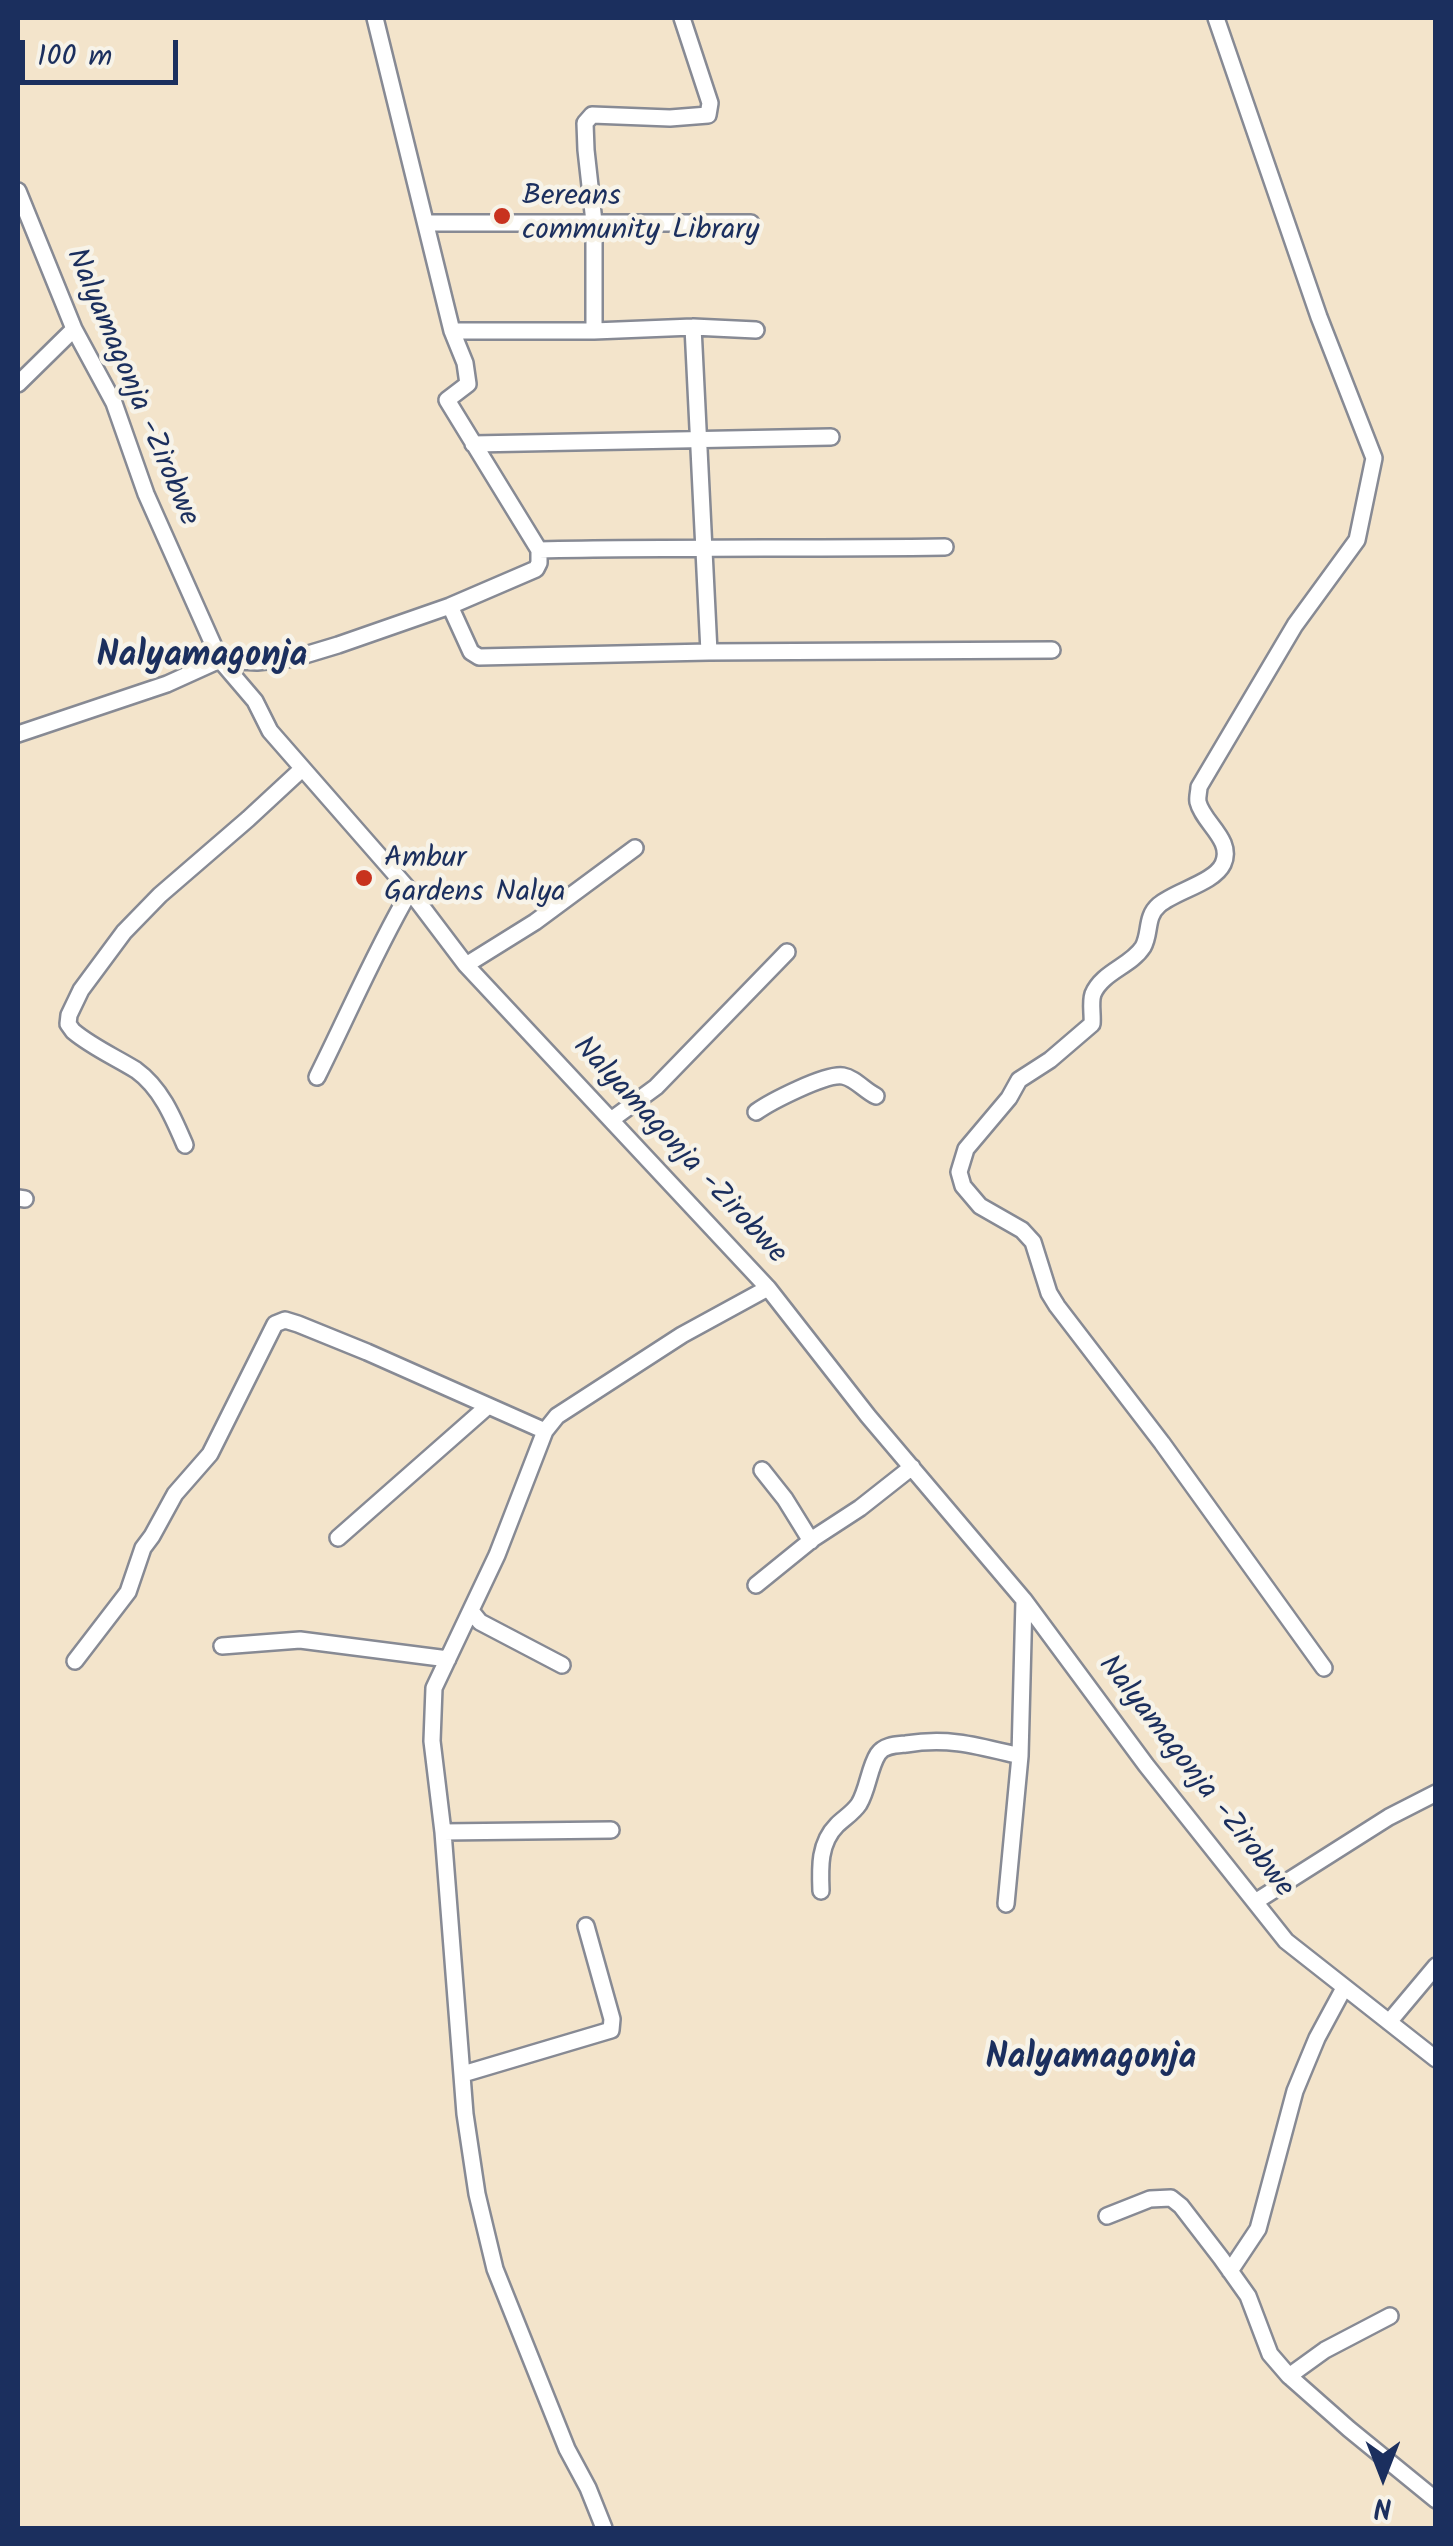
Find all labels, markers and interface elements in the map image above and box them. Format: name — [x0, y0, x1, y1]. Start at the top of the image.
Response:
scale bar — [25, 20, 182, 82]
text: 100 m — [37, 33, 112, 81]
place label: Bereans community Library — [522, 181, 759, 252]
marker: Bereans community Library — [491, 205, 513, 227]
street label: Nalyamagonja -Zirobwe — [55, 244, 205, 532]
district label: Nalyamagonja — [97, 638, 307, 680]
place label: Ambur Gardens Nalya — [384, 843, 565, 914]
marker: Ambur Gardens Nalya — [353, 867, 375, 889]
street label: Nalyamagonja -Zirobwe — [563, 1031, 793, 1273]
street label: Nalyamagonja -Zirobwe — [1088, 1650, 1300, 1906]
district label: Nalyamagonja — [986, 2040, 1196, 2082]
north arrow — [1333, 2426, 1433, 2526]
text: N — [1374, 2484, 1392, 2529]

